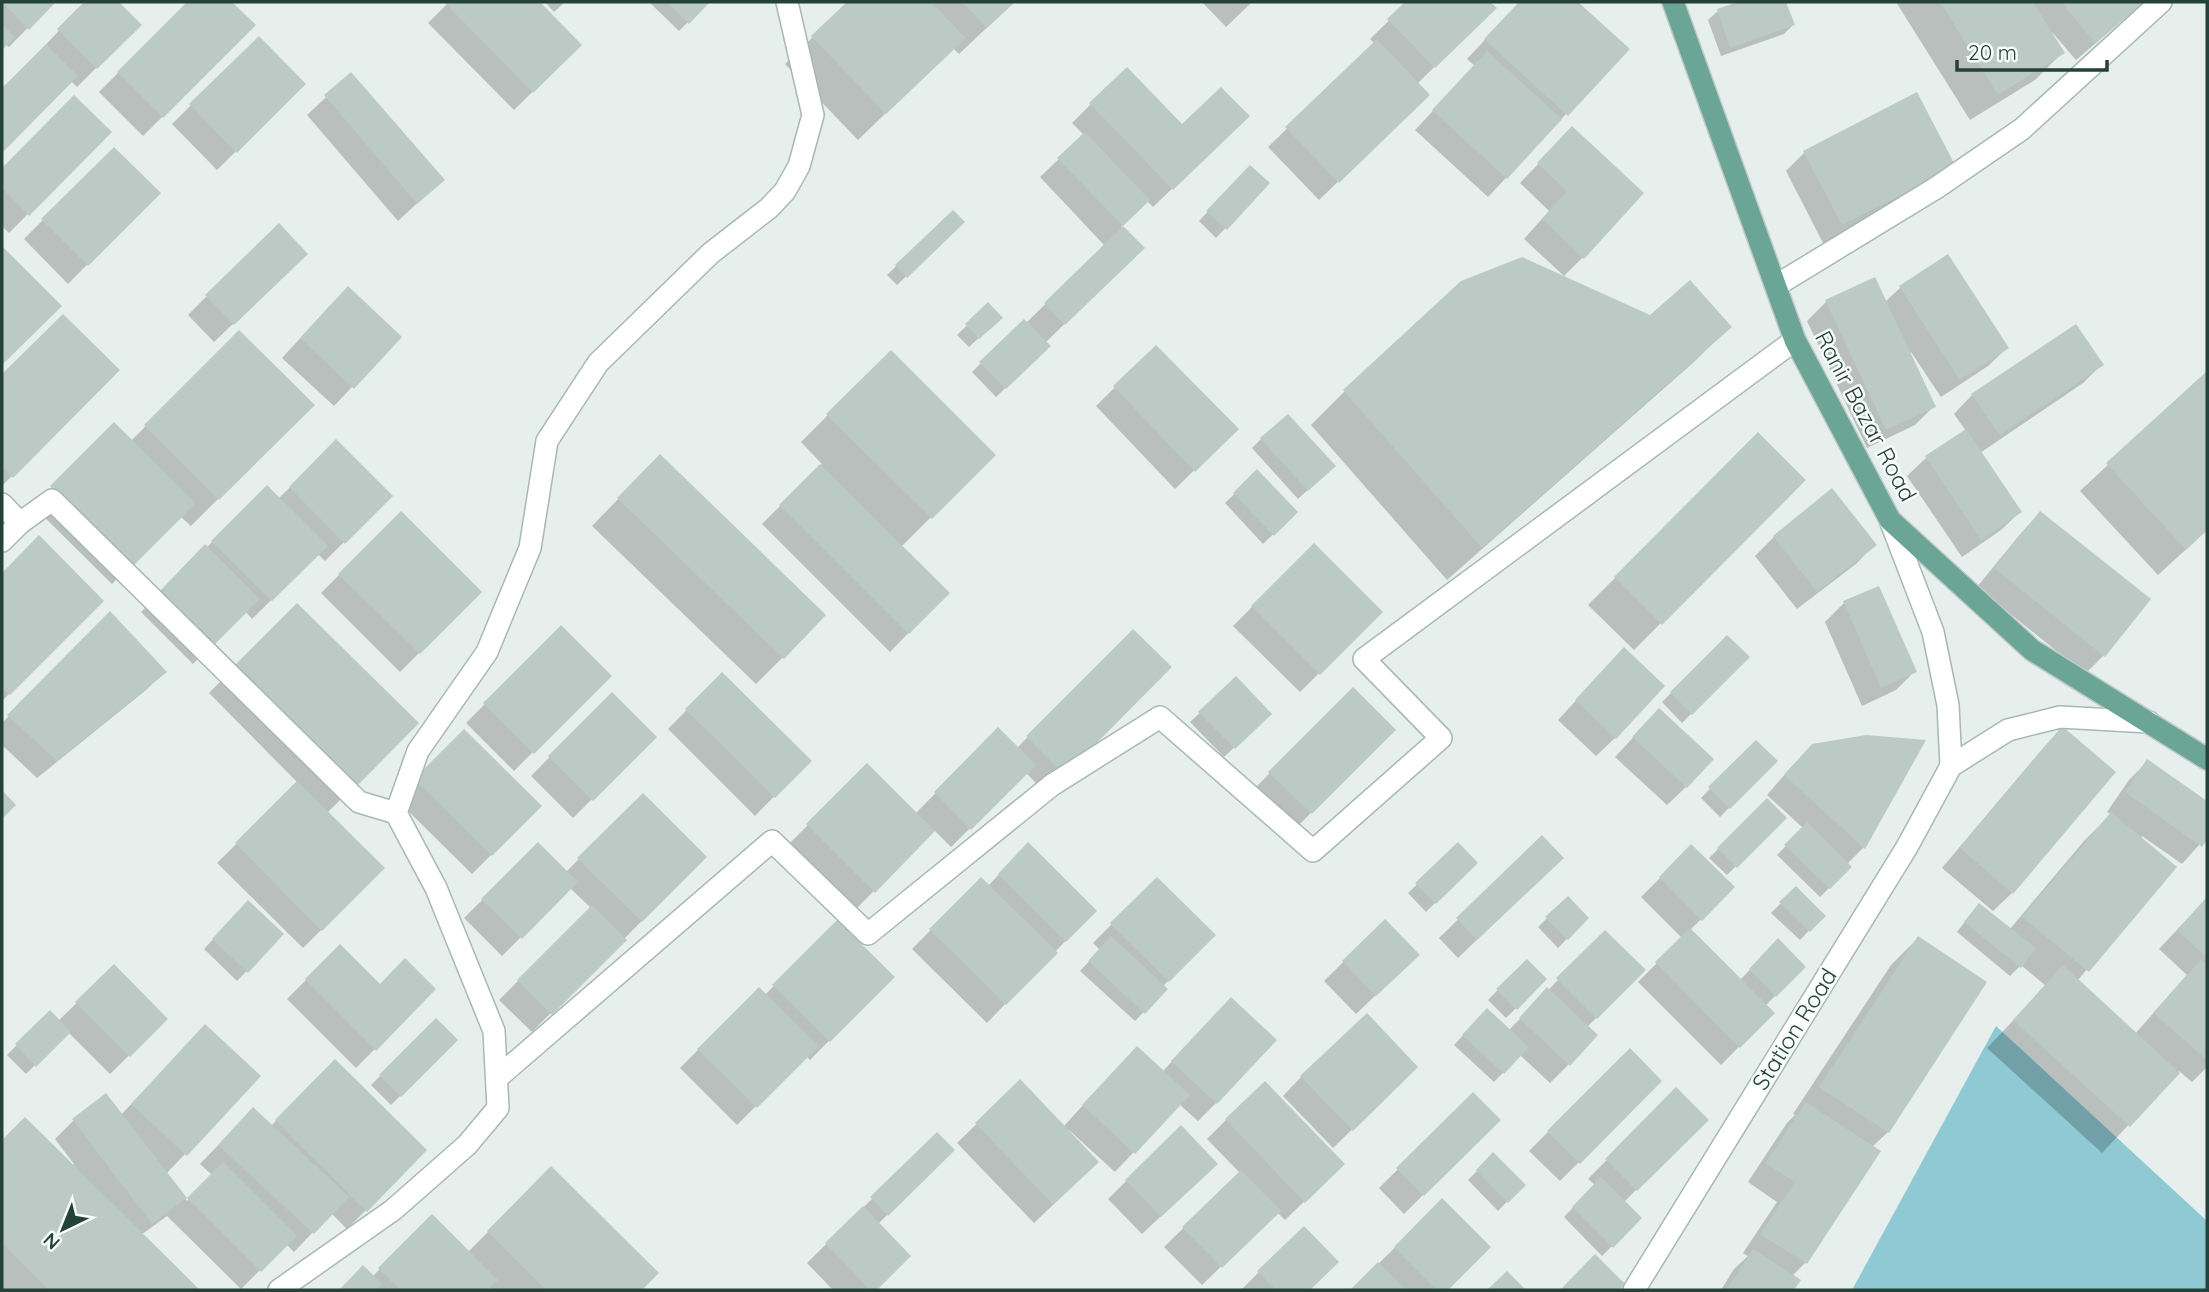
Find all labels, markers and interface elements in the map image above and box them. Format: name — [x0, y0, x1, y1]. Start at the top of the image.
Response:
scale bar — [1957, 28, 2108, 72]
text: 20 m — [1968, 39, 2017, 65]
street label: Ranir Bazar Road — [1809, 326, 1923, 506]
street label: Station Road — [1745, 963, 1843, 1095]
north arrow — [28, 1194, 98, 1264]
text: N — [38, 1228, 65, 1255]

